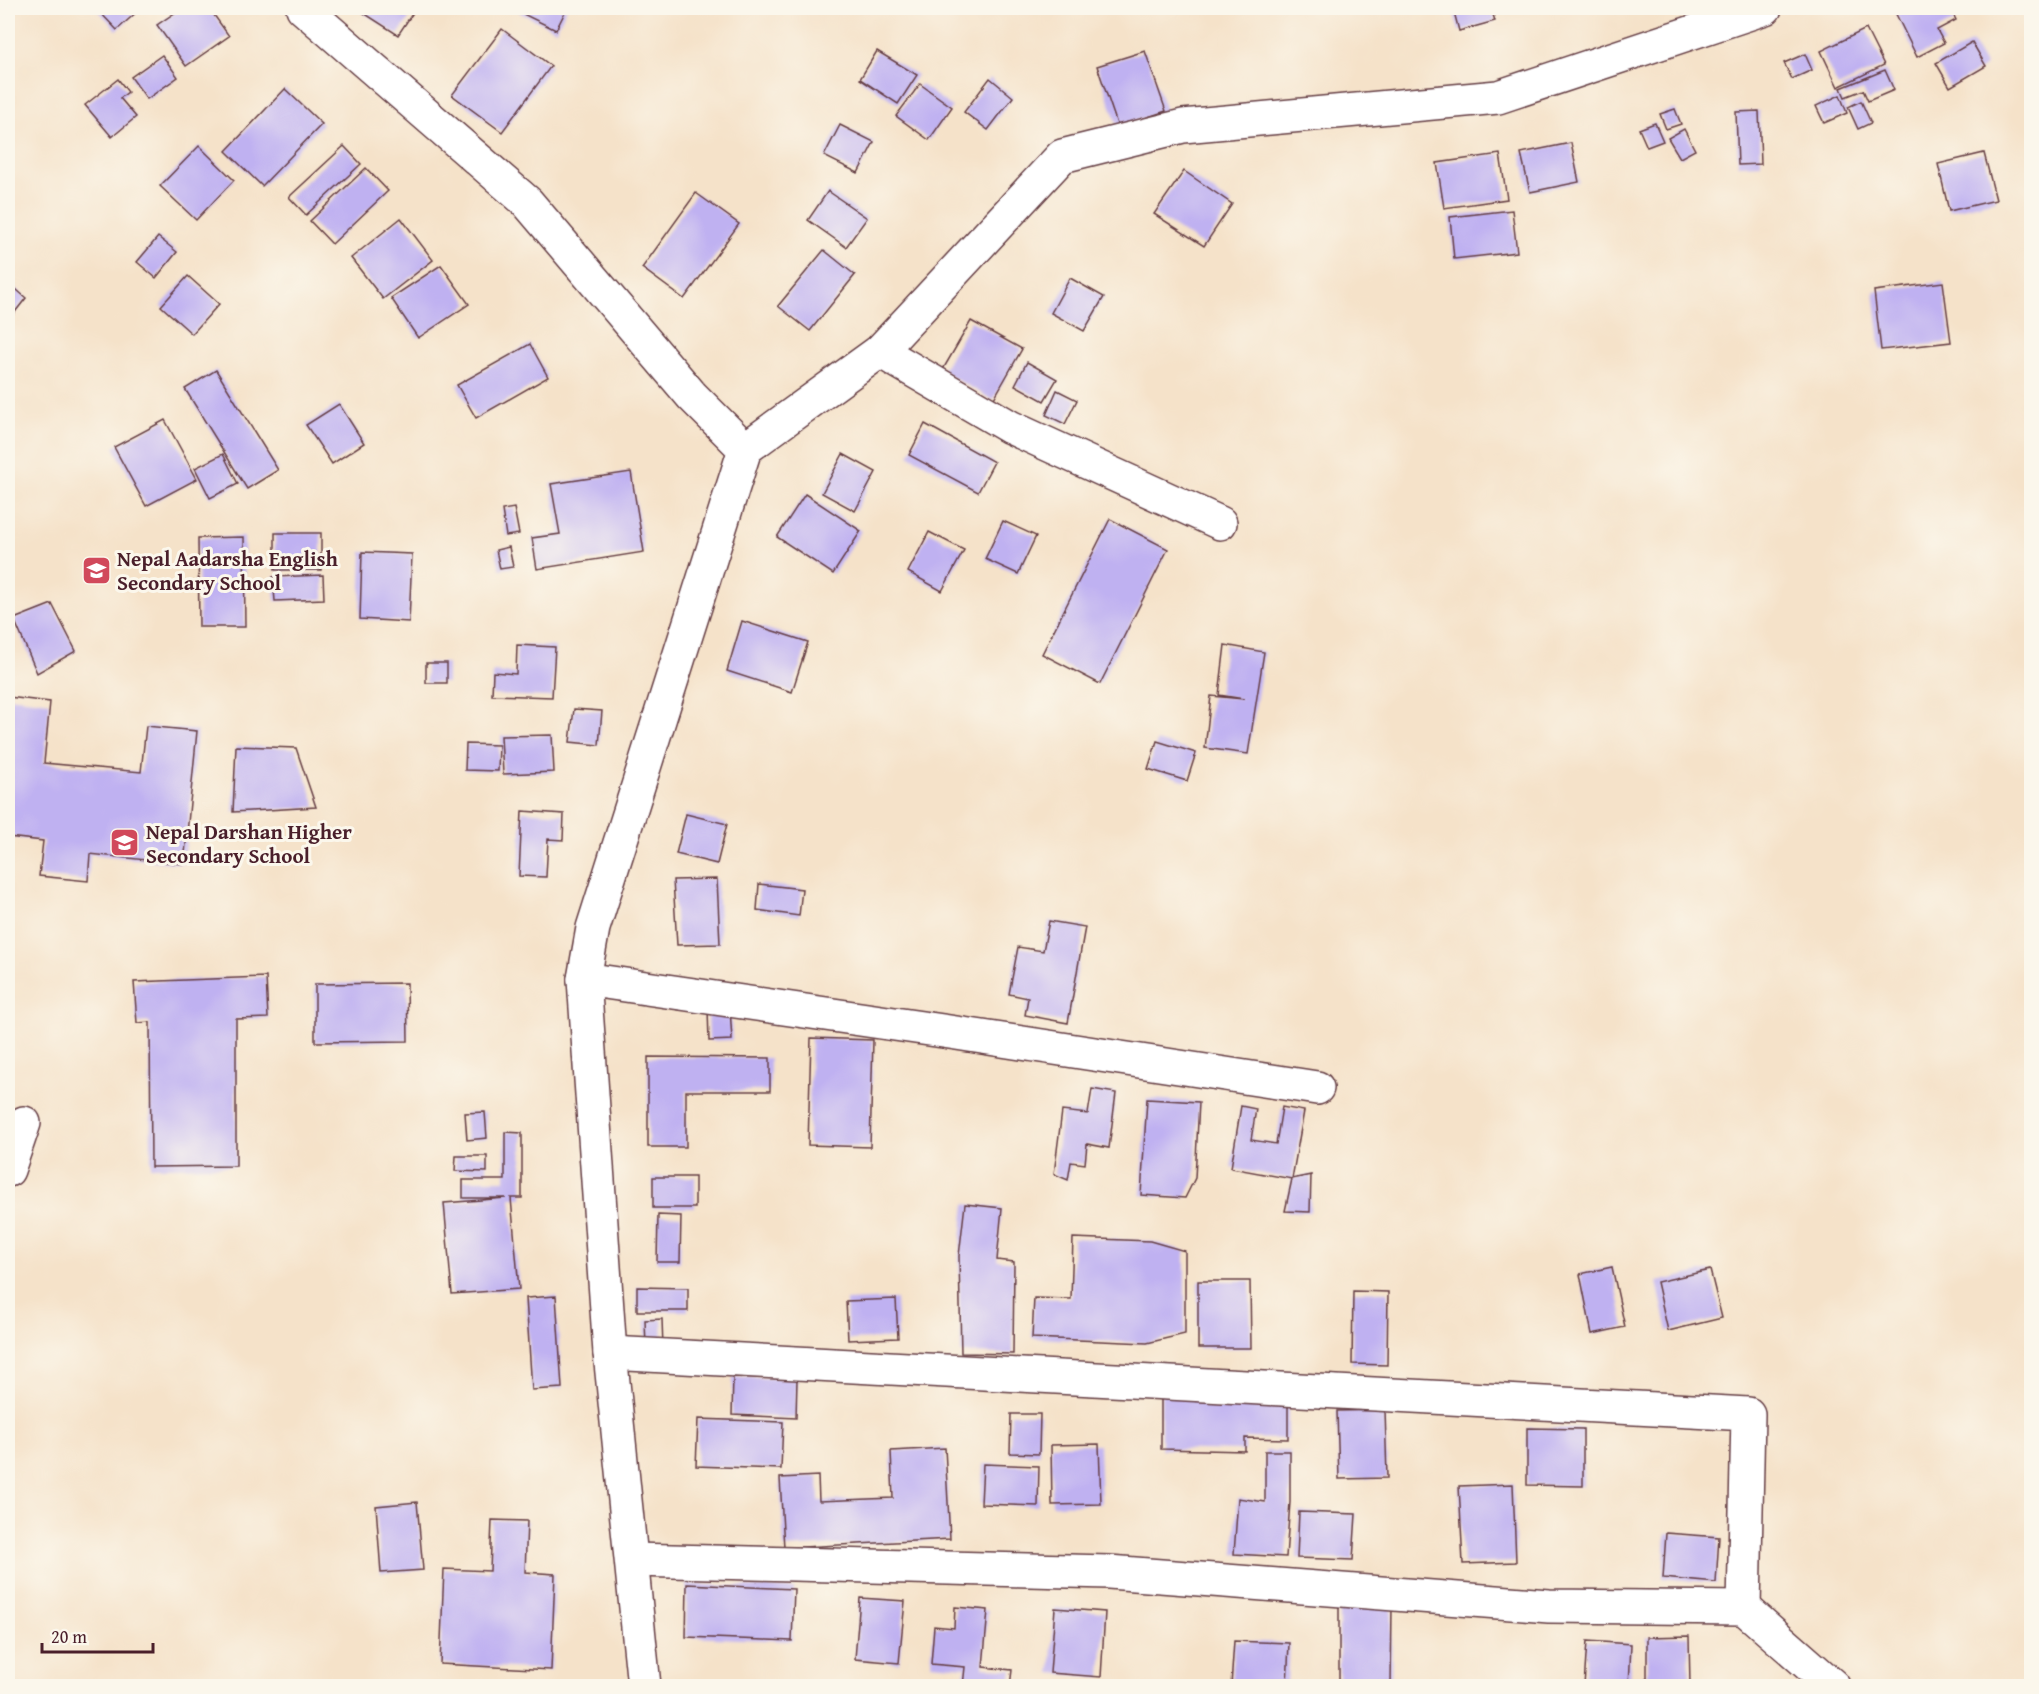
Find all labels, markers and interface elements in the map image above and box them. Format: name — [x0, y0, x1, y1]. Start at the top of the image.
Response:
place label: Nepal Aadarsha English Secondary School — [117, 543, 338, 598]
school or university icon: Nepal Aadarsha English Secondary School — [80, 554, 112, 586]
place label: Nepal Darshan Higher Secondary School — [146, 816, 352, 871]
school or university icon: Nepal Darshan Higher Secondary School — [109, 827, 141, 859]
scale bar — [42, 1616, 153, 1654]
text: 20 m — [51, 1623, 87, 1650]

